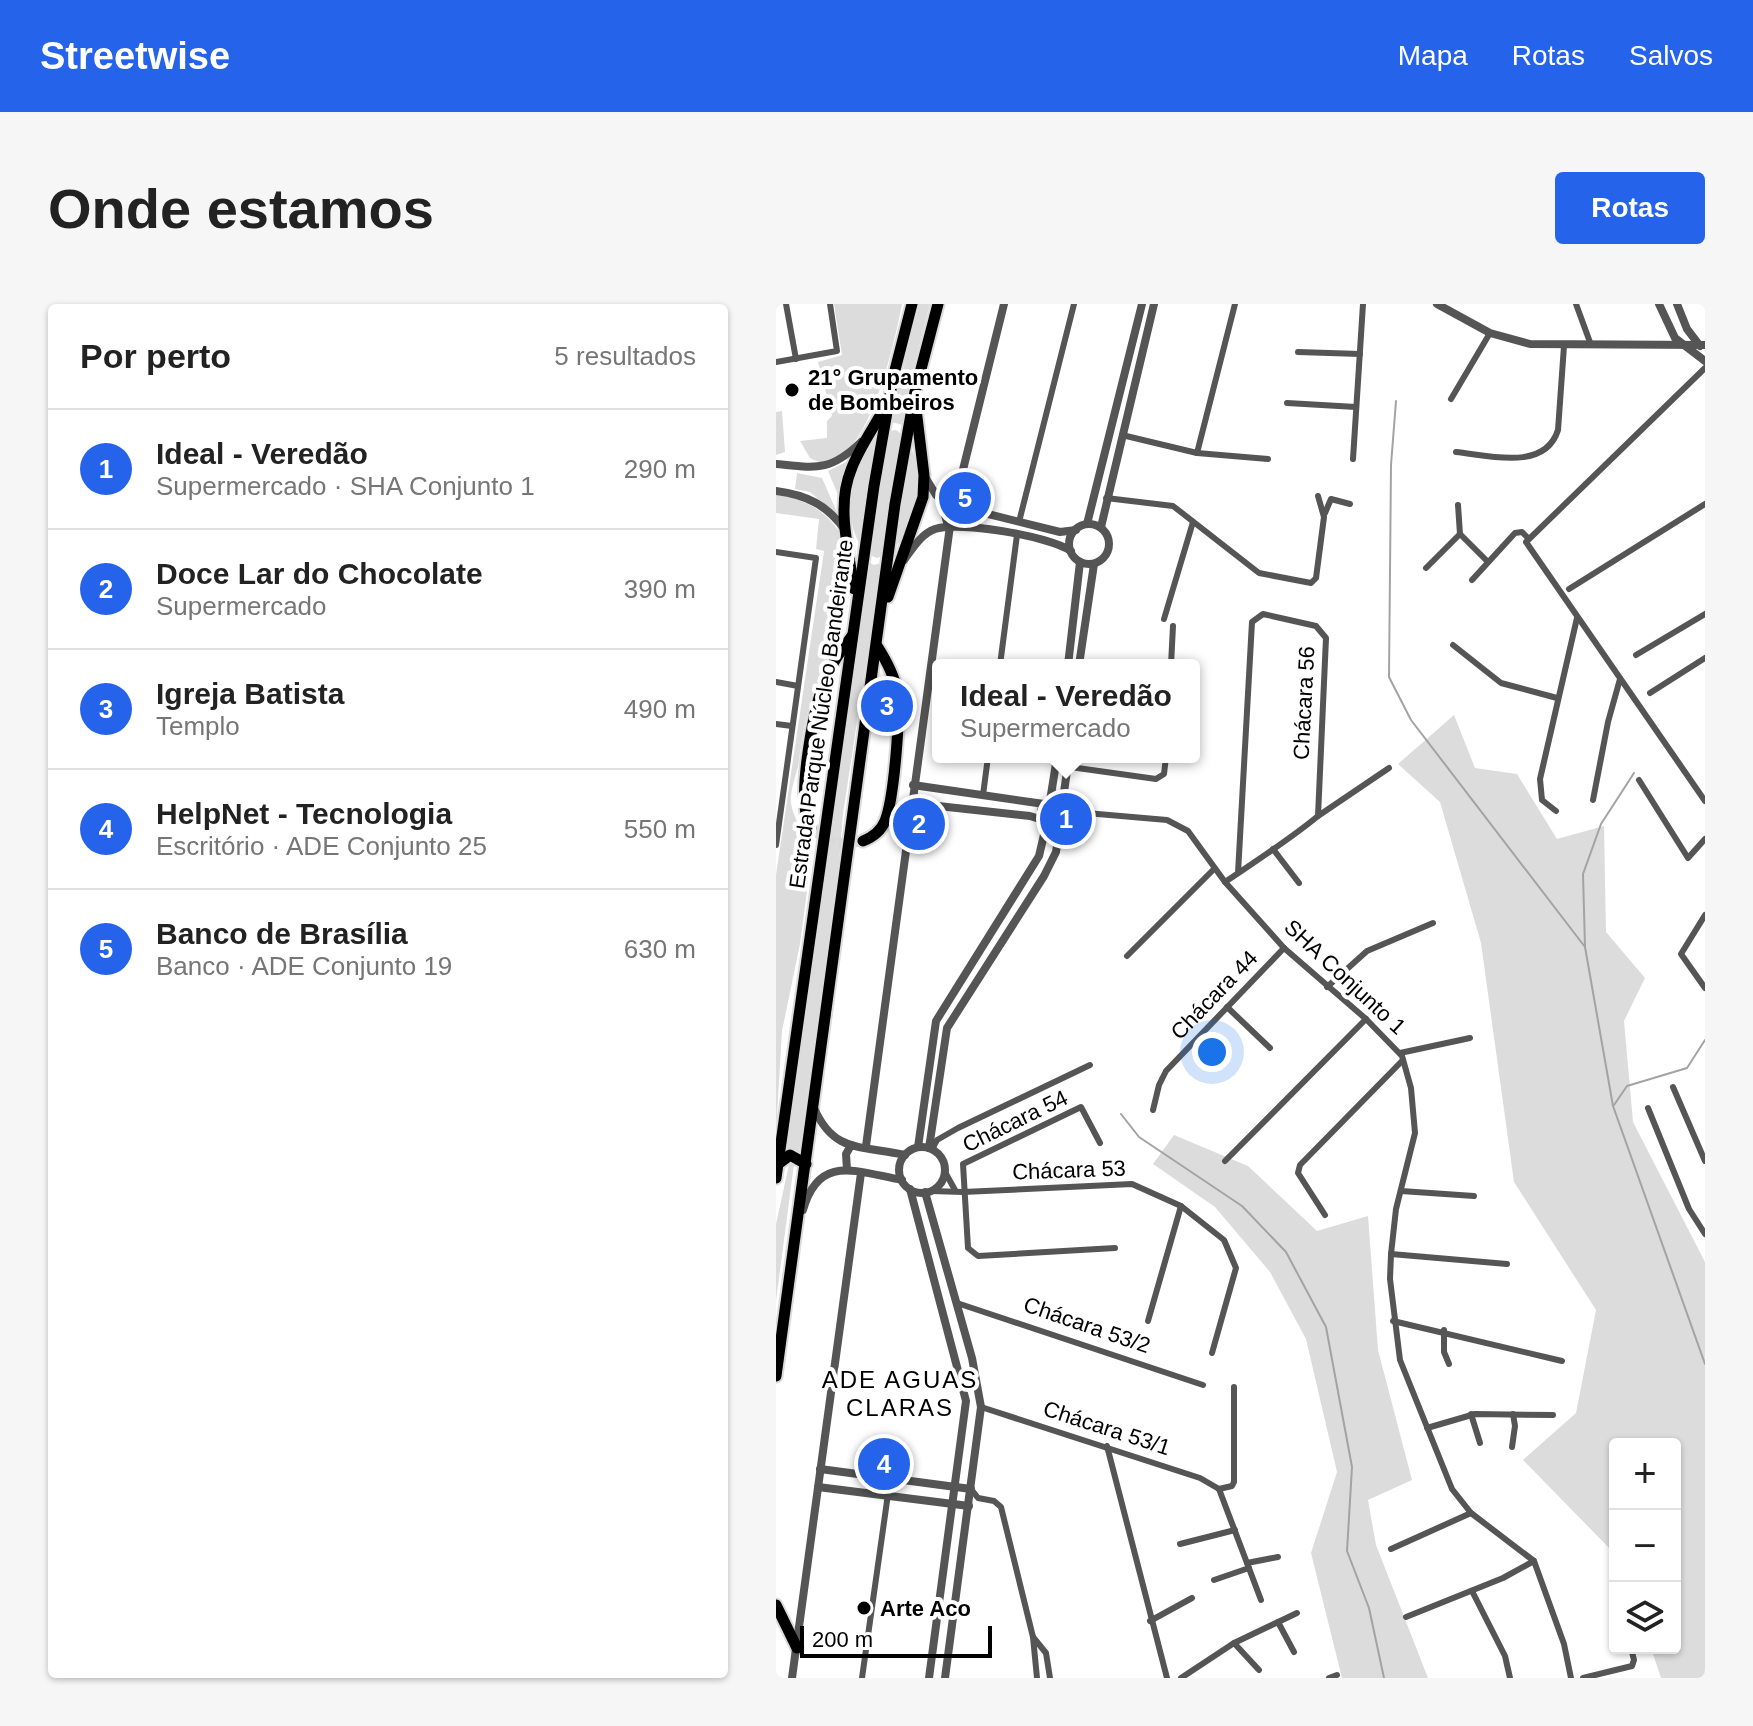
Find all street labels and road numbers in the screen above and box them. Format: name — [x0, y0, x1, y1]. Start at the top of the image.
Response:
street label: Estrada Parque Núcleo Bandeirante — [784, 538, 858, 890]
street label: Chácara 56 — [1289, 646, 1319, 760]
street label: SHA Conjunto 1 — [1279, 914, 1411, 1040]
street label: Chácara 44 — [1165, 945, 1263, 1045]
street label: Chácara 54 — [958, 1085, 1072, 1157]
street label: Chácara 53 — [1012, 1156, 1126, 1184]
street label: Chácara 53/2 — [1020, 1292, 1154, 1358]
street label: Chácara 53/1 — [1040, 1396, 1174, 1460]

